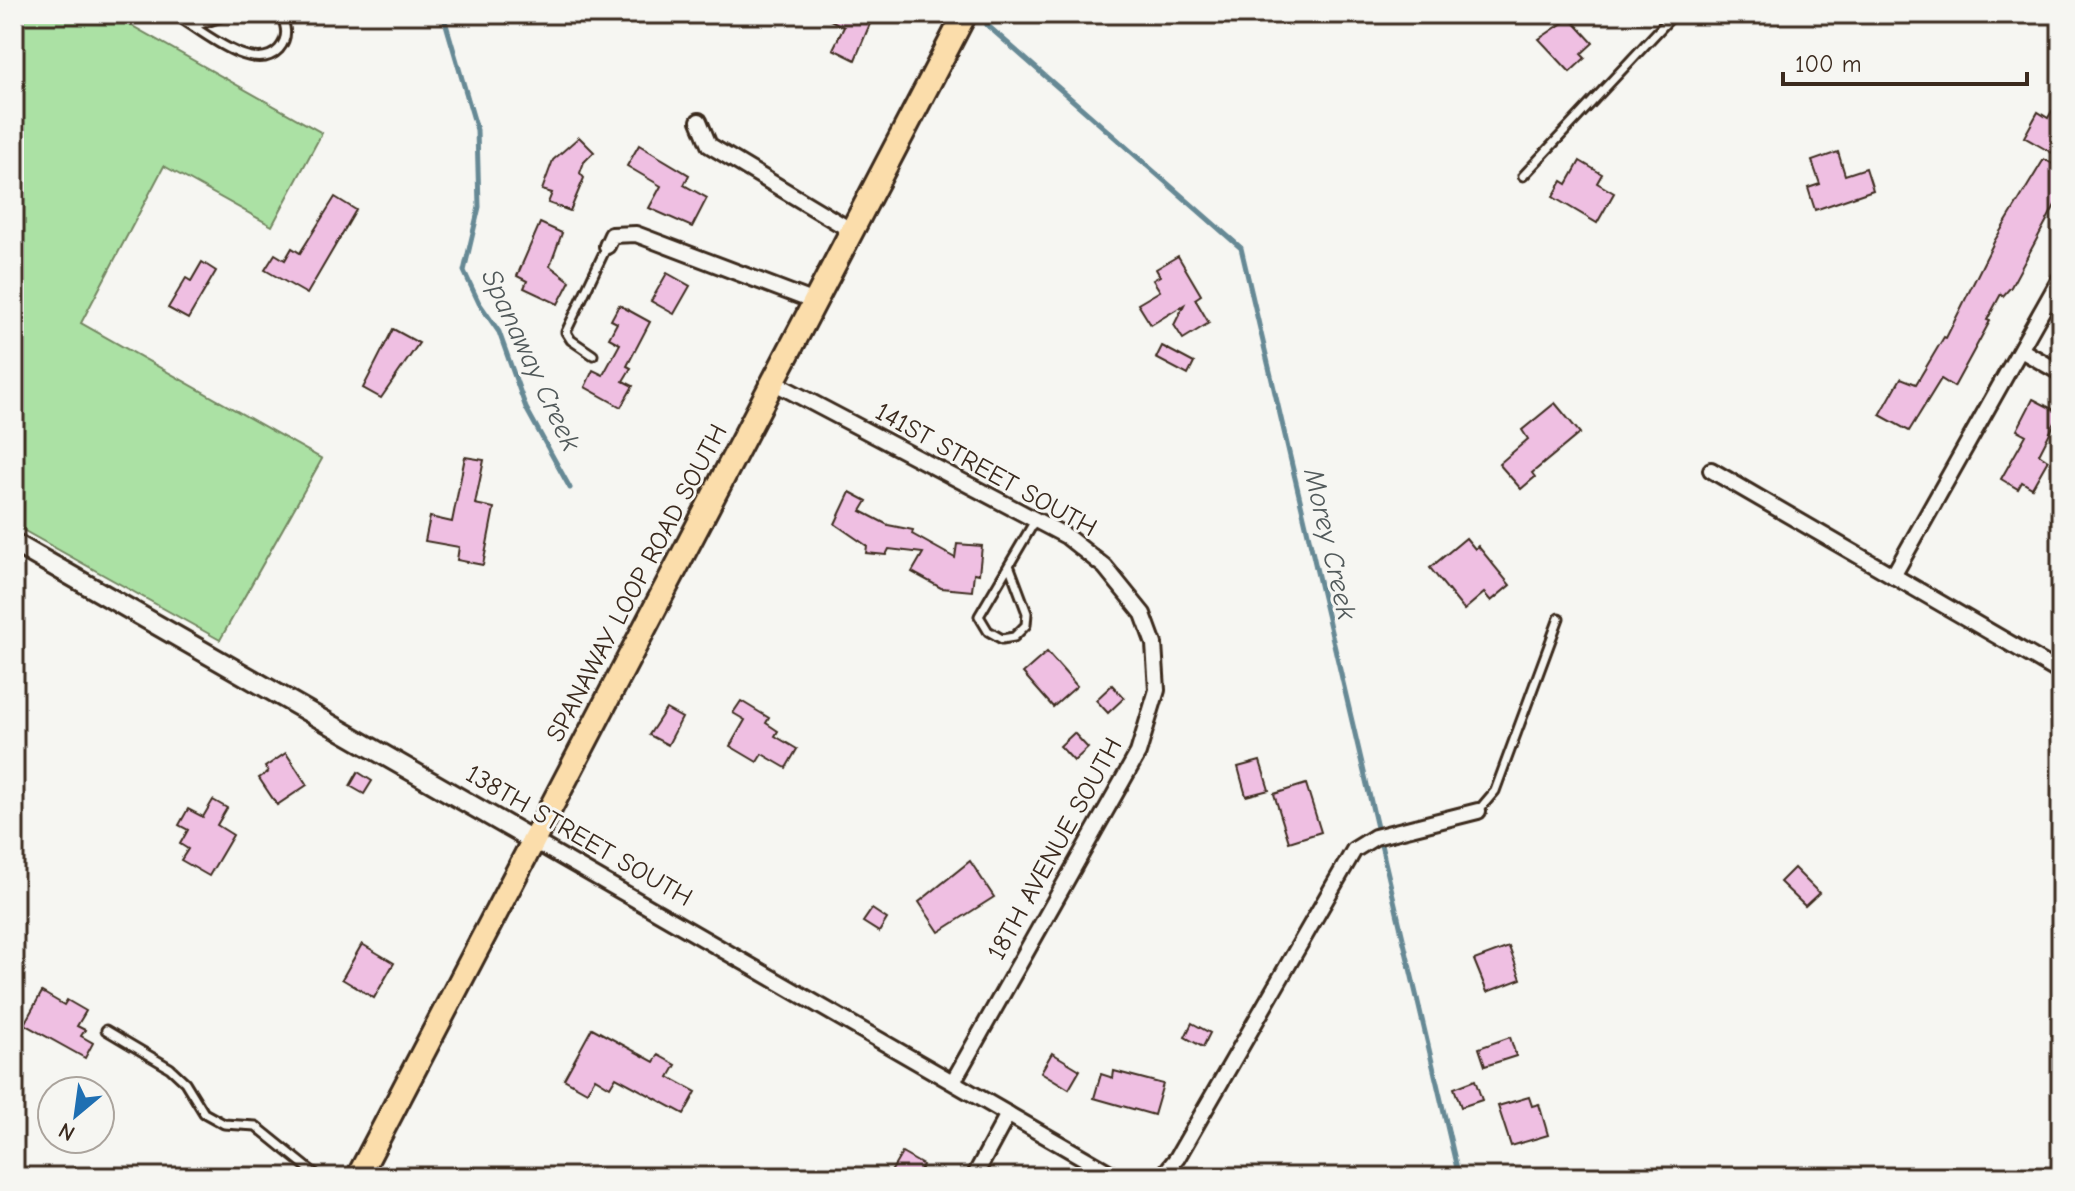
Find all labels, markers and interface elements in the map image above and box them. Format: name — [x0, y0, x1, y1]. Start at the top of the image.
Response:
scale bar — [1783, 36, 2027, 86]
text: 100 m — [1795, 50, 1862, 78]
water label: Spanaway Creek — [475, 264, 587, 456]
street label: 141ST STREET SOUTH — [870, 397, 1102, 543]
street label: SPANAWAY LOOP ROAD SOUTH — [540, 419, 734, 747]
water label: Morey Creek — [1297, 464, 1363, 623]
street label: 18TH AVENUE SOUTH — [981, 733, 1129, 965]
street label: 138TH STREET SOUTH — [460, 759, 698, 913]
north arrow — [36, 1075, 116, 1155]
text: N — [54, 1117, 79, 1146]

